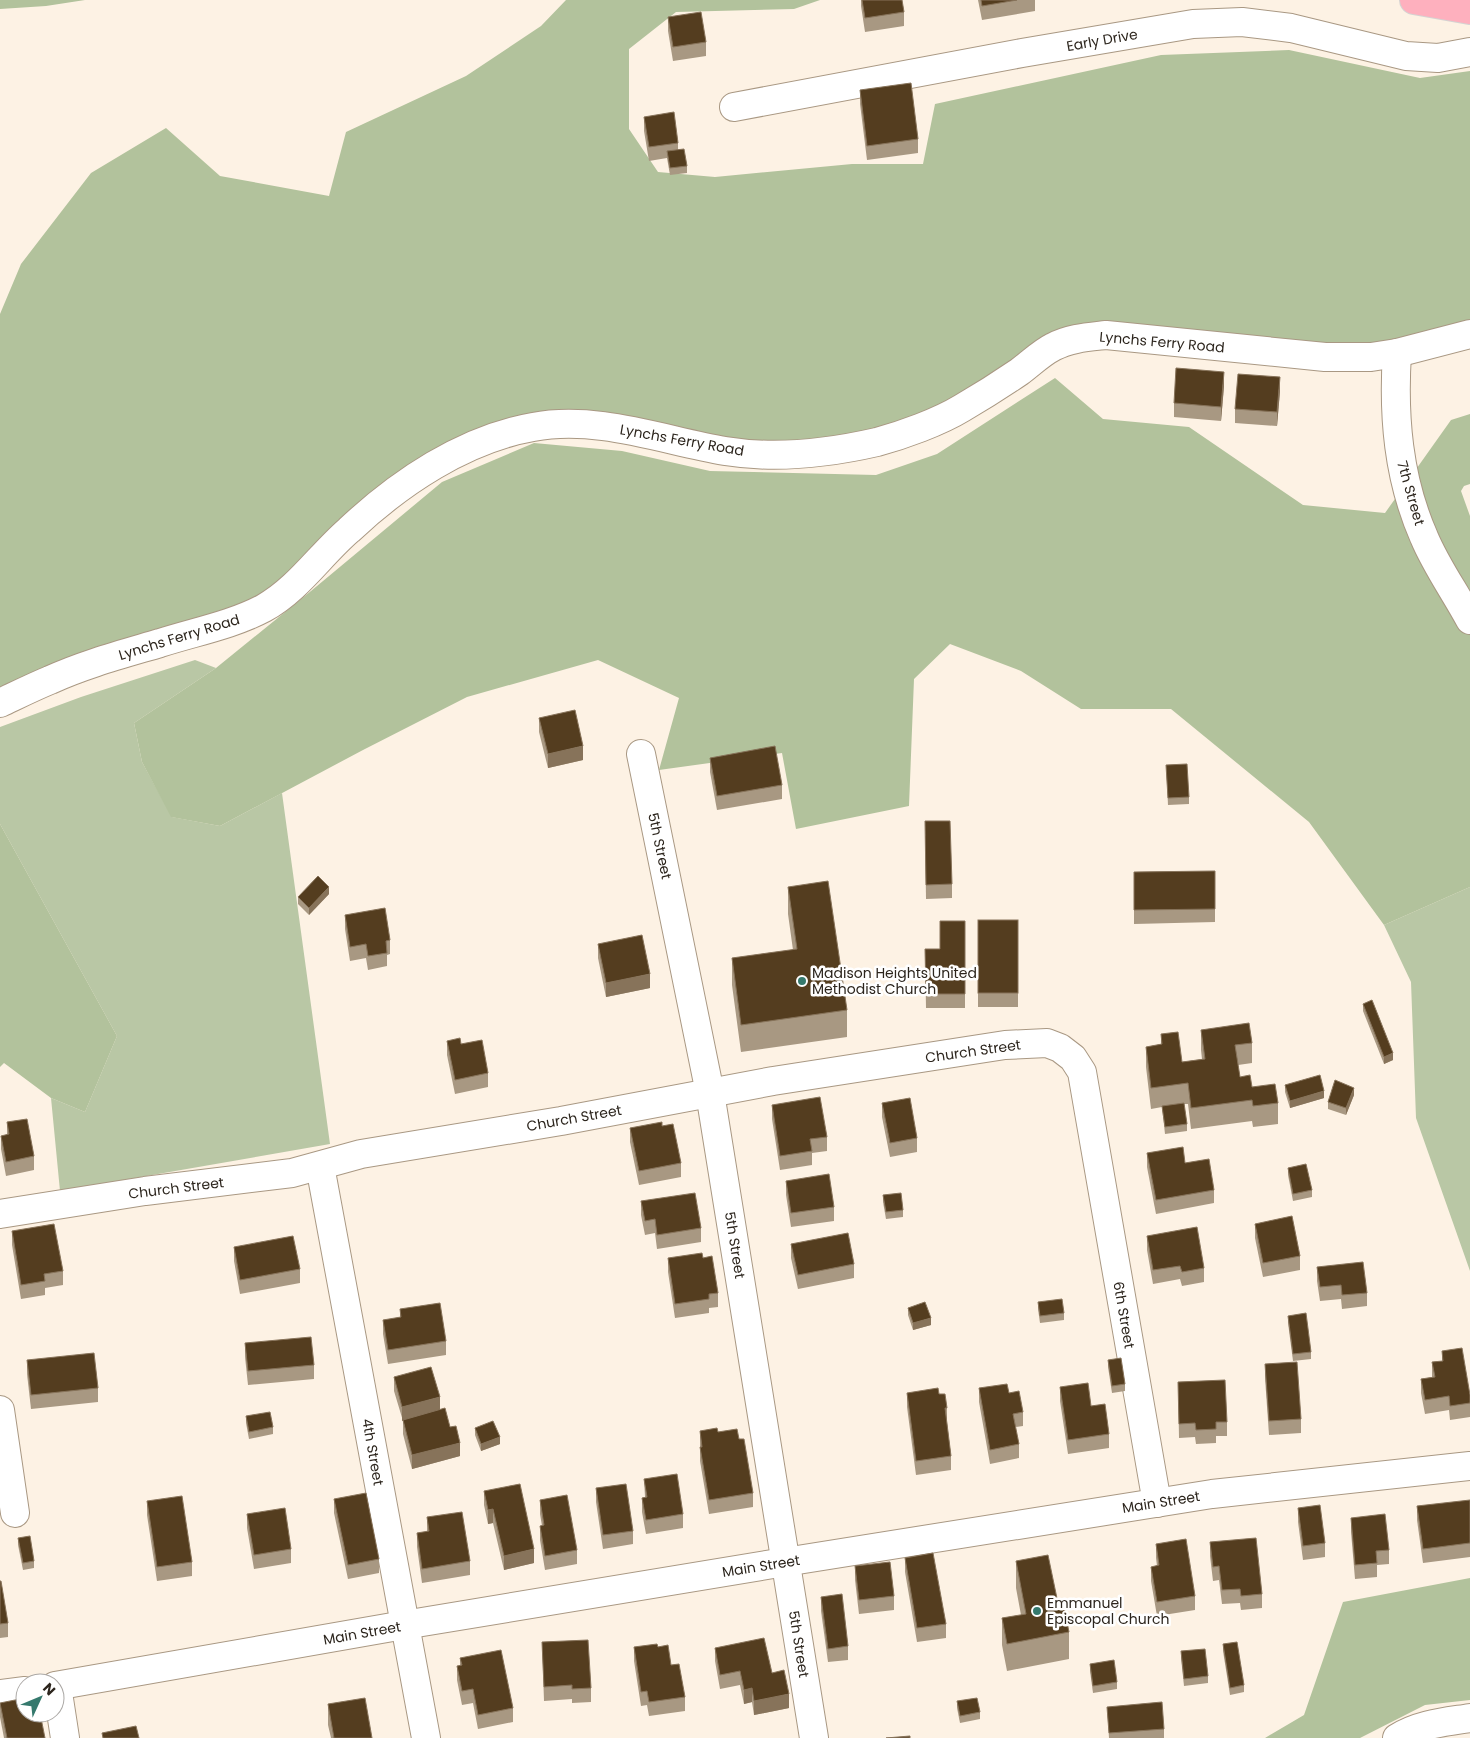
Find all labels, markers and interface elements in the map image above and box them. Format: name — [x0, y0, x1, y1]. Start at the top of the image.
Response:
street label: Early Drive — [1065, 24, 1140, 56]
street label: Lynchs Ferry Road — [1099, 327, 1225, 357]
street label: Lynchs Ferry Road — [618, 419, 746, 461]
street label: 7th Street — [1392, 458, 1430, 528]
street label: Lynchs Ferry Road — [116, 609, 242, 665]
street label: 5th Street — [643, 811, 677, 881]
place label: Madison Heights United Methodist Church — [812, 963, 977, 999]
marker: Madison Heights United Methodist Church — [796, 975, 808, 987]
street label: Church Street — [924, 1034, 1022, 1068]
street label: Church Street — [525, 1100, 623, 1136]
street label: Church Street — [127, 1172, 225, 1204]
street label: 5th Street — [720, 1210, 750, 1280]
street label: 6th Street — [1108, 1280, 1140, 1350]
street label: 4th Street — [357, 1417, 389, 1487]
street label: Main Street — [1121, 1486, 1201, 1518]
street label: Main Street — [721, 1550, 801, 1582]
place label: Emmanuel Episcopal Church — [1047, 1593, 1169, 1629]
marker: Emmanuel Episcopal Church — [1031, 1605, 1043, 1617]
street label: 5th Street — [784, 1609, 814, 1679]
street label: Main Street — [322, 1616, 402, 1650]
north arrow — [15, 1673, 65, 1723]
text: N — [39, 1678, 60, 1700]

